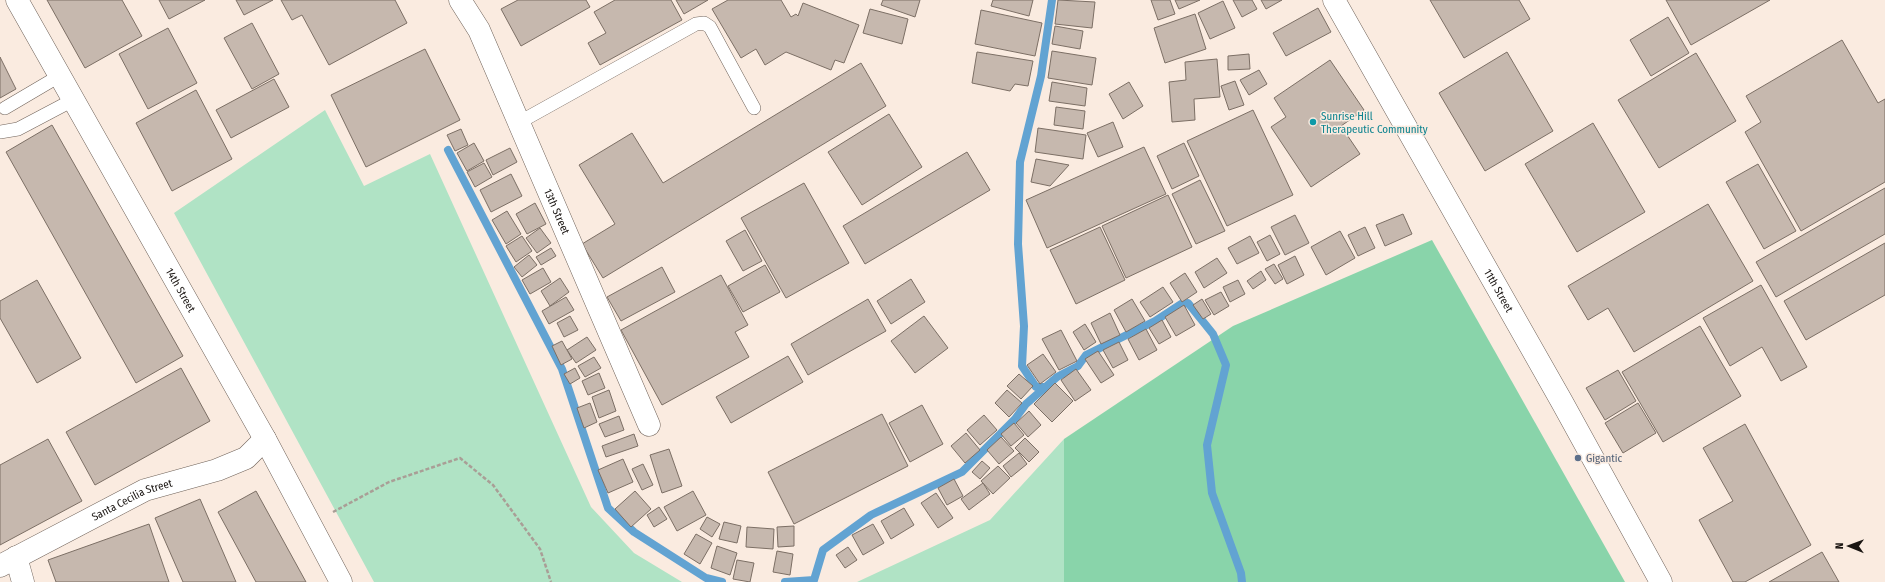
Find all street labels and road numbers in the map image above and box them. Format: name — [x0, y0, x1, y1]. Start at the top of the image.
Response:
street label: 13th Street — [542, 187, 573, 237]
street label: 14th Street — [163, 266, 199, 315]
street label: 11th Street — [1481, 267, 1516, 315]
street label: Santa Cecilia Street — [89, 476, 174, 523]

